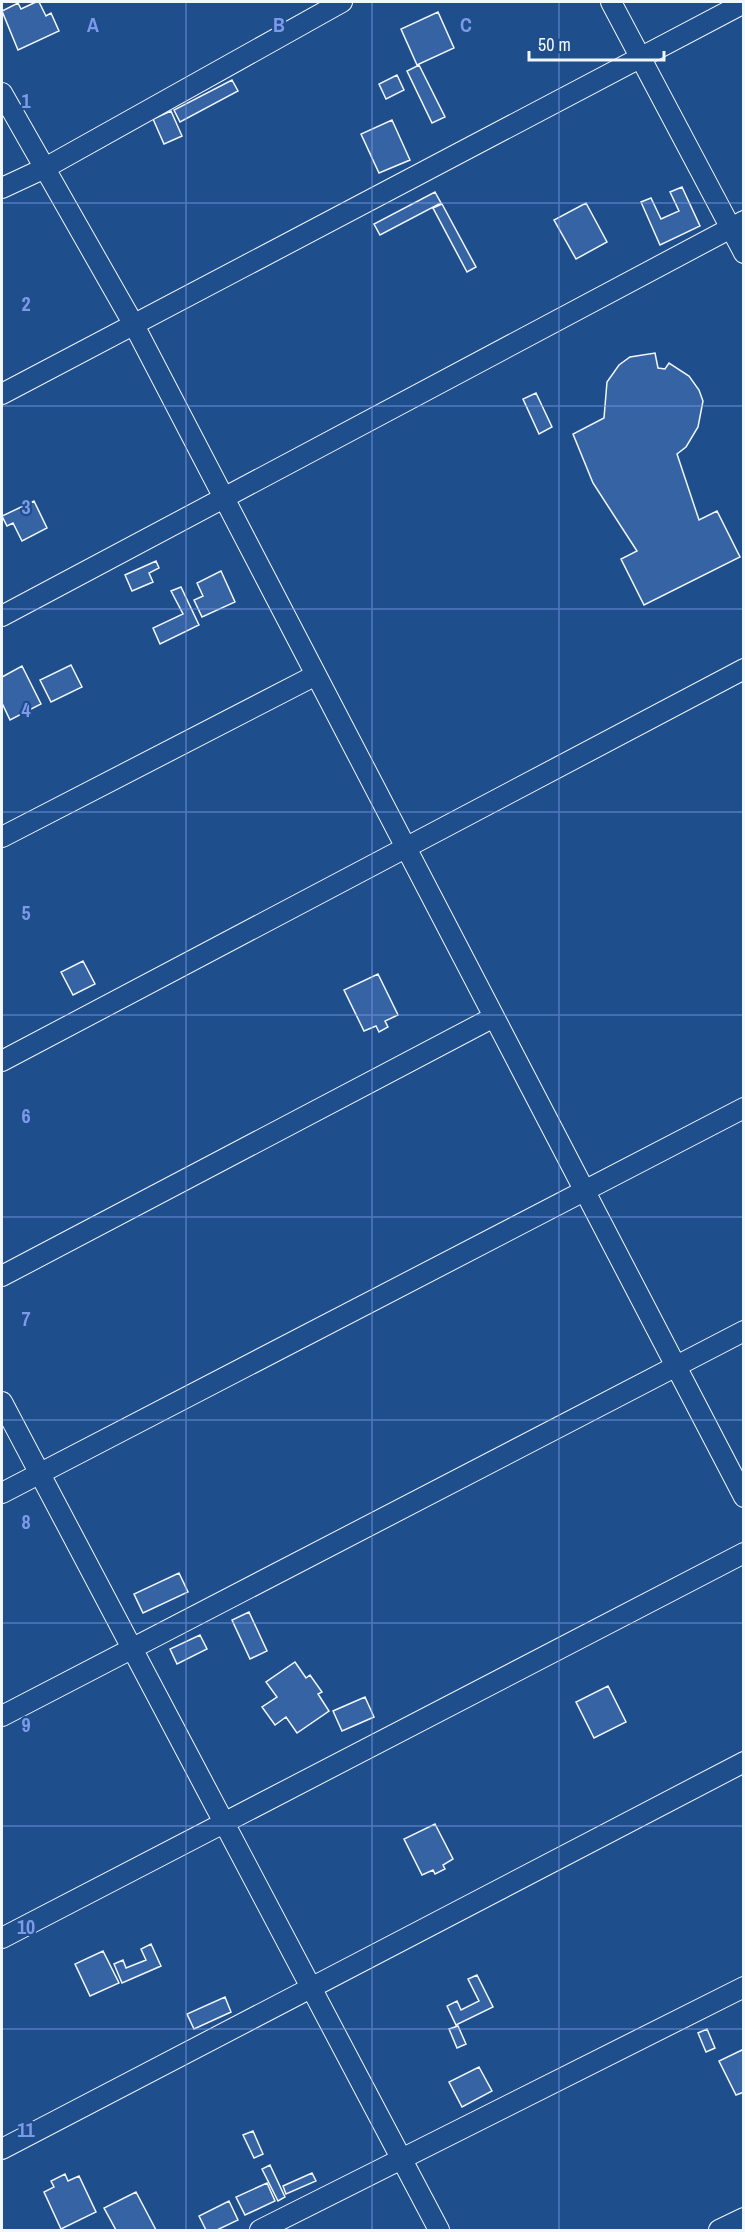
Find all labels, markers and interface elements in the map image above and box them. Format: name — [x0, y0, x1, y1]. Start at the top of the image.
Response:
text: A — [87, 11, 99, 38]
text: B — [273, 11, 285, 38]
text: C — [460, 11, 472, 38]
scale bar — [529, 24, 664, 62]
text: 50 m — [538, 32, 571, 57]
text: 1 — [21, 87, 31, 114]
text: 2 — [21, 290, 31, 317]
text: 3 — [21, 493, 31, 520]
text: 4 — [21, 696, 31, 723]
text: 5 — [21, 899, 31, 926]
text: 6 — [21, 1102, 31, 1129]
text: 7 — [21, 1305, 31, 1332]
text: 8 — [21, 1508, 31, 1535]
text: 9 — [21, 1711, 31, 1738]
text: 10 — [17, 1913, 35, 1940]
text: 11 — [17, 2116, 36, 2143]

